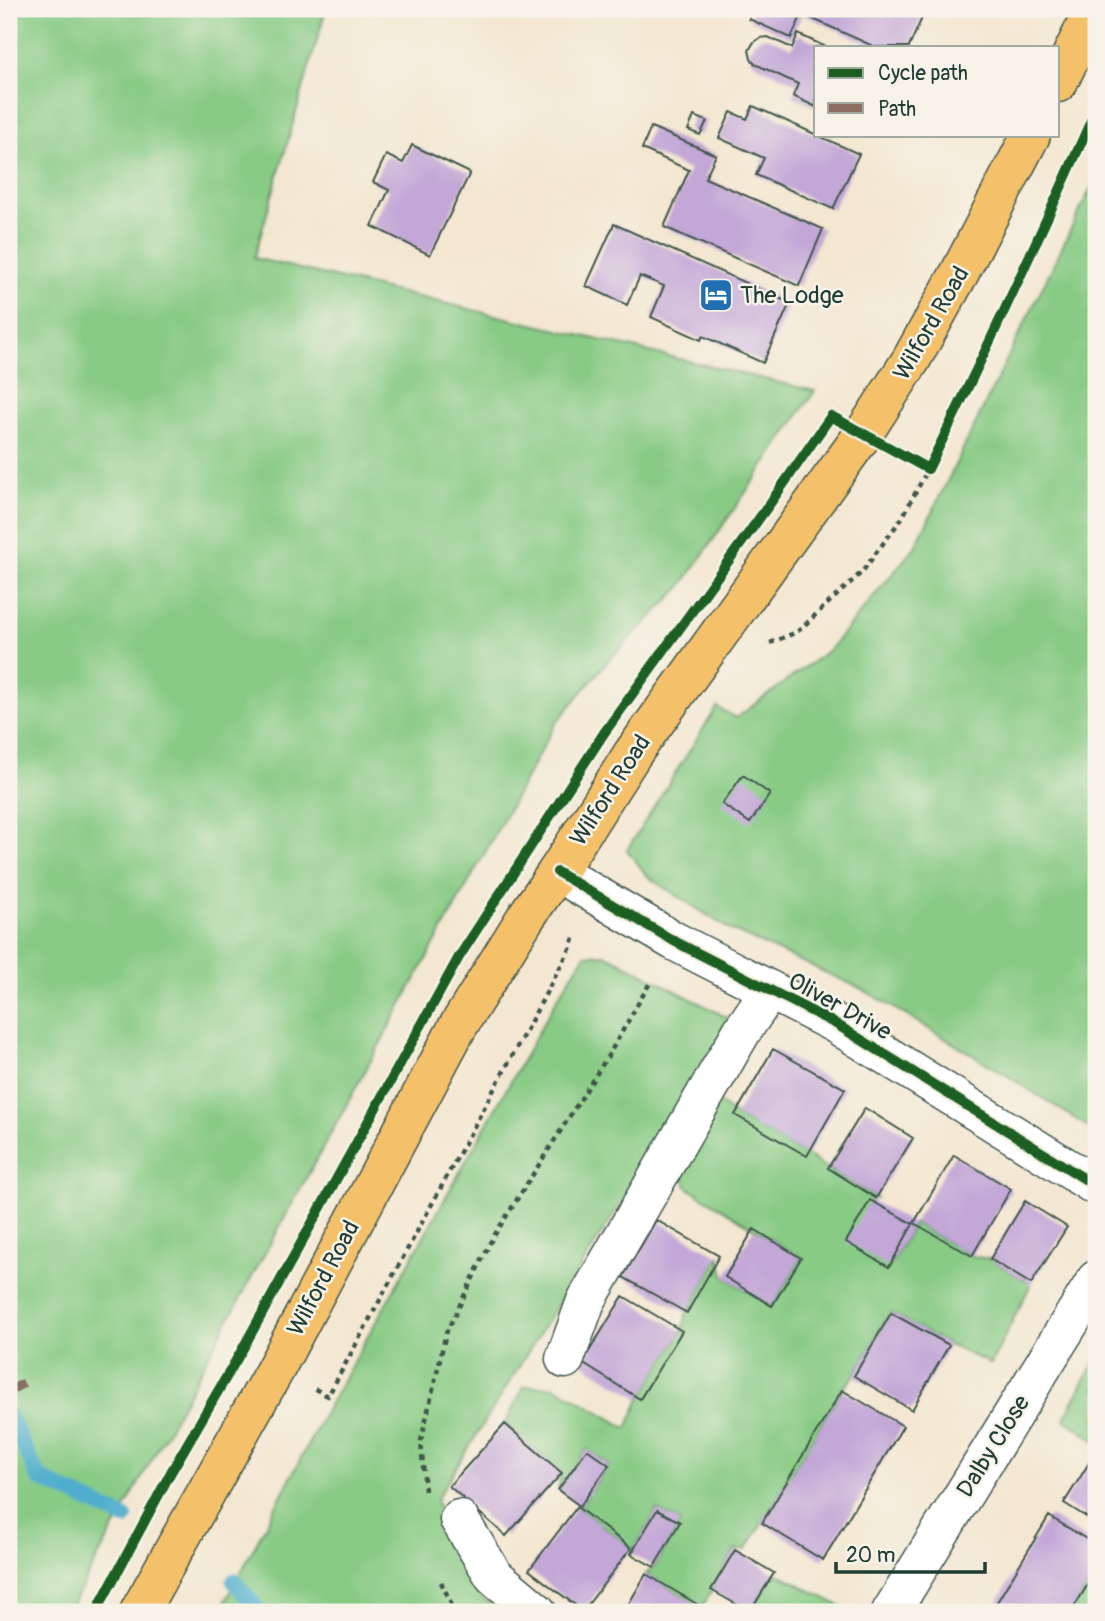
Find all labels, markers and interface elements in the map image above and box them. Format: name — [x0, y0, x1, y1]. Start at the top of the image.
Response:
legend — [814, 46, 1060, 136]
text: Cycle path — [878, 60, 968, 87]
text: Path — [878, 96, 916, 123]
street label: Wilford Road — [887, 261, 976, 385]
hotel icon: The Lodge — [697, 276, 735, 314]
place label: The Lodge — [740, 281, 844, 310]
street label: Wilford Road — [564, 729, 657, 851]
street label: Oliver Drive — [783, 966, 897, 1047]
street label: Wilford Road — [281, 1216, 366, 1341]
street label: Dalby Close — [951, 1390, 1036, 1503]
scale bar — [836, 1530, 984, 1574]
text: 20 m — [846, 1542, 895, 1569]

